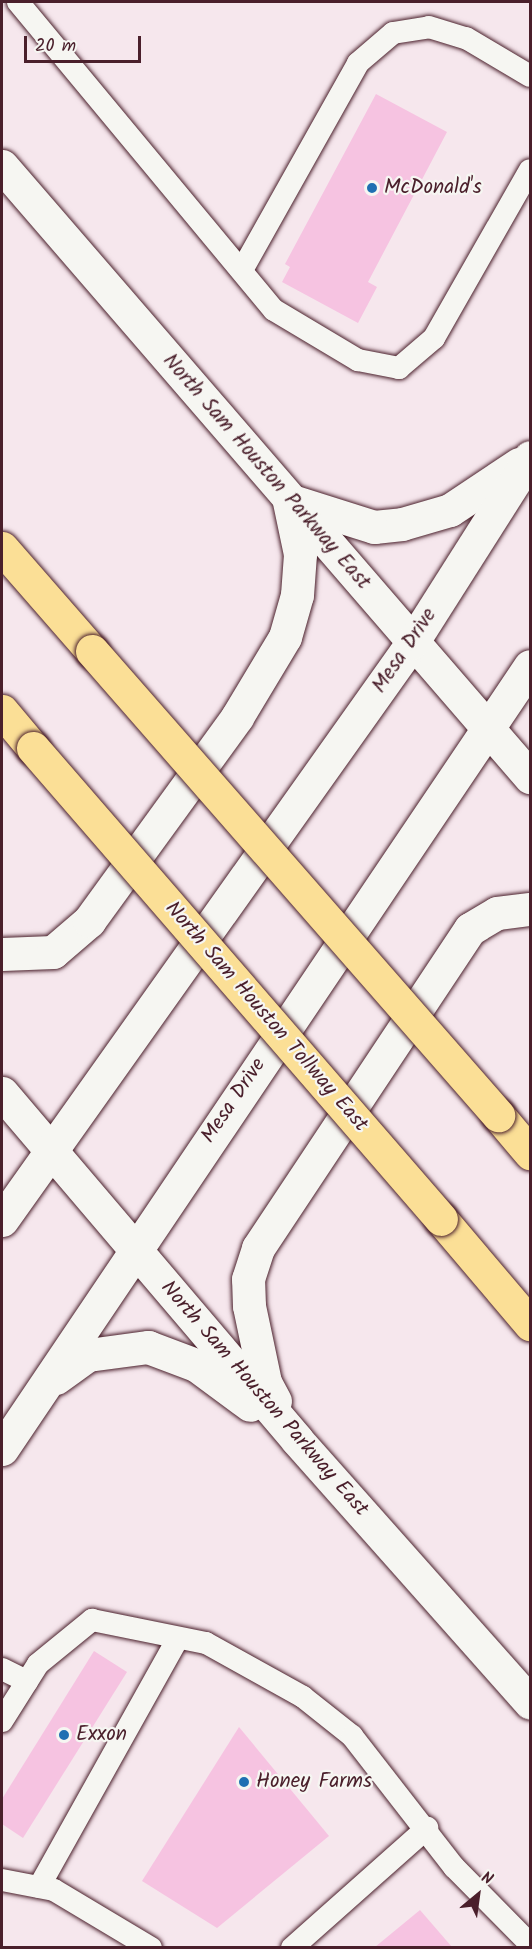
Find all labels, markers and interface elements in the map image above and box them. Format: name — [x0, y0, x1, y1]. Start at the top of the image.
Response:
scale bar — [27, 24, 144, 62]
text: 20 m — [35, 32, 76, 61]
place label: McDonald's — [384, 175, 482, 201]
marker: McDonald's — [365, 181, 379, 195]
street label: North Sam Houston Parkway East — [157, 349, 375, 595]
street label: Mesa Drive — [367, 604, 443, 698]
street label: North Sam Houston Tollway East — [159, 897, 373, 1137]
street label: Mesa Drive — [196, 1054, 272, 1148]
street label: North Sam Houston Parkway East — [155, 1276, 373, 1522]
place label: Exxon — [76, 1722, 127, 1748]
marker: Exxon — [57, 1728, 71, 1742]
place label: Honey Farms — [256, 1769, 372, 1795]
marker: Honey Farms — [237, 1775, 251, 1789]
north arrow — [448, 1865, 508, 1925]
text: N — [476, 1865, 497, 1892]

